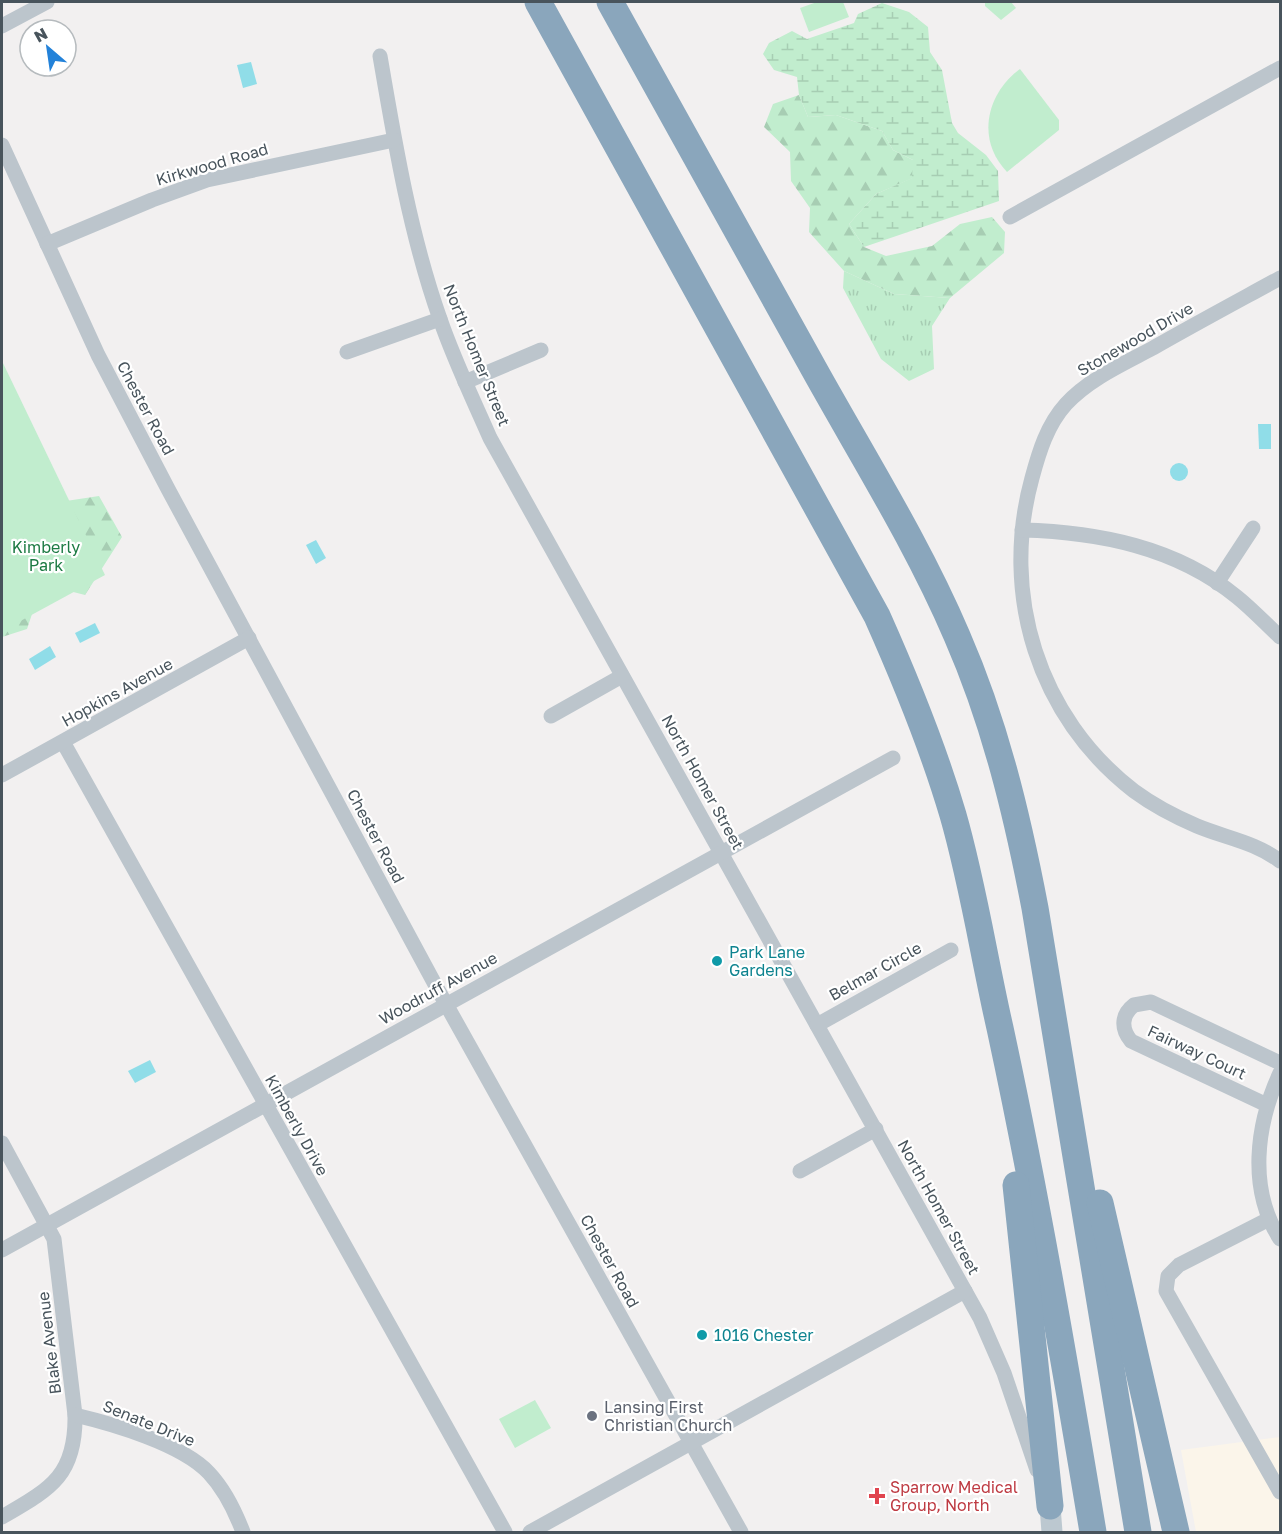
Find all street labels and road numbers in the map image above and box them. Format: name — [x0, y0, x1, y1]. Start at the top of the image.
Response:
street label: Kirkwood Road — [154, 138, 270, 190]
street label: North Homer Street — [439, 281, 515, 429]
street label: Stonewood Drive — [1074, 298, 1196, 380]
street label: Chester Road — [113, 358, 179, 458]
street label: Hopkins Avenue — [58, 653, 176, 731]
street label: North Homer Street — [658, 711, 748, 853]
street label: Chester Road — [343, 786, 409, 886]
street label: Belmar Circle — [825, 937, 925, 1005]
street label: Woodruff Avenue — [375, 947, 501, 1029]
street label: Fairway Court — [1144, 1020, 1250, 1084]
street label: Kimberly Drive — [261, 1071, 333, 1179]
street label: North Homer Street — [894, 1136, 984, 1278]
street label: Chester Road — [576, 1211, 644, 1311]
street label: Blake Avenue — [33, 1290, 65, 1396]
street label: Senate Drive — [100, 1395, 198, 1451]

